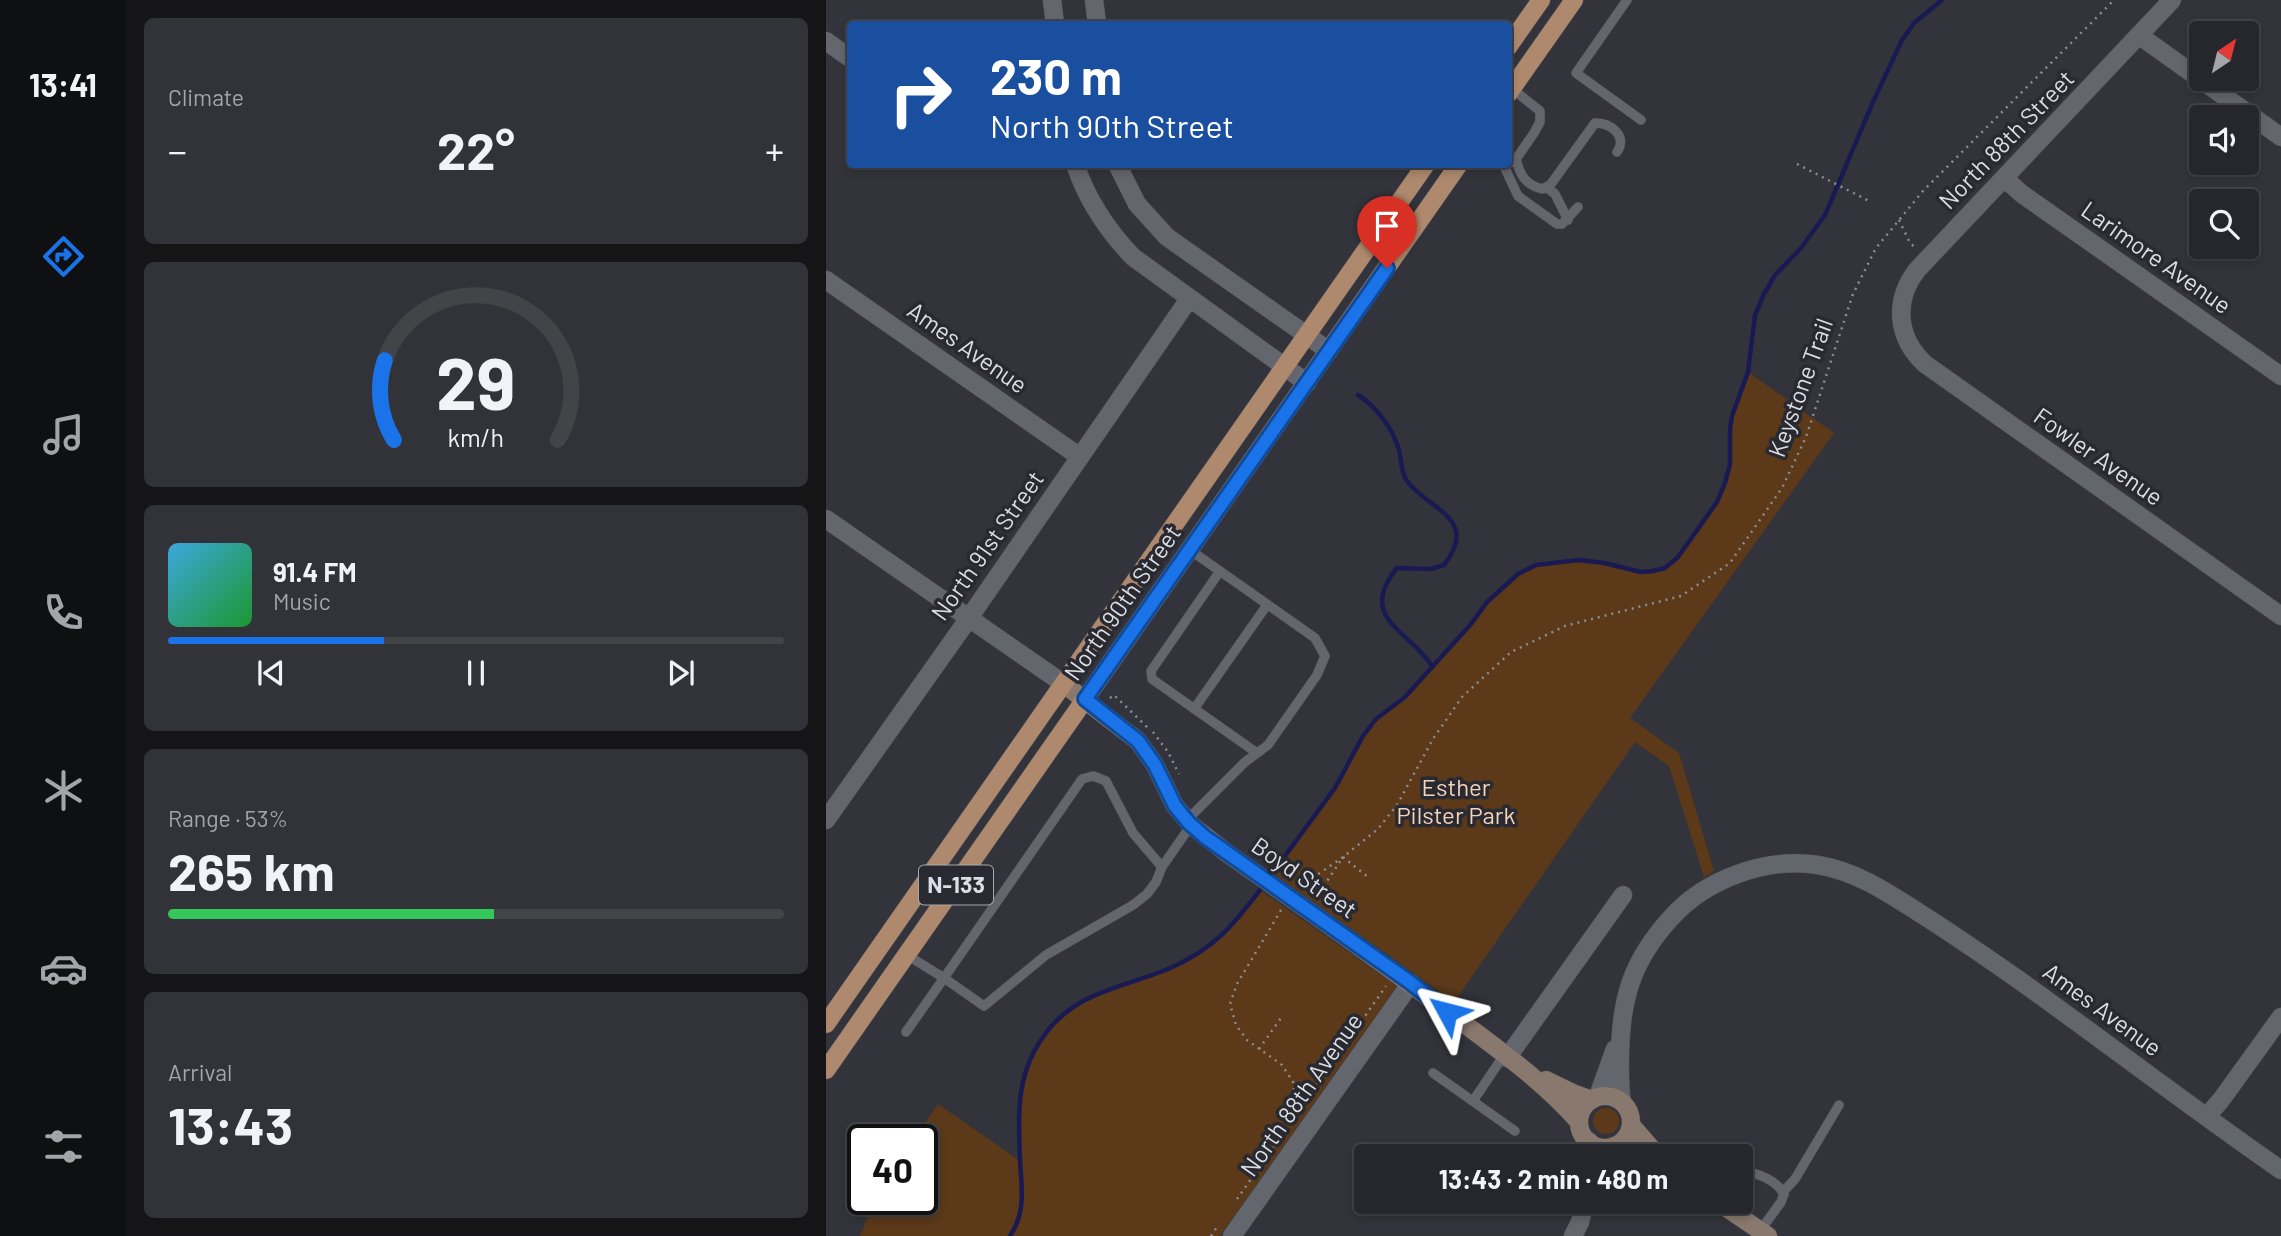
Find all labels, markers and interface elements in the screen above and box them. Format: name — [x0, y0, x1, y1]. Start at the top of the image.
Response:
north arrow — [2189, 21, 2259, 91]
map controls — [2189, 21, 2259, 259]
text: 230 m — [990, 46, 1122, 105]
icon: right — [875, 49, 966, 140]
street label: North 88th Street — [1932, 63, 2080, 214]
text: 13:41 — [29, 65, 97, 103]
text: Climate — [168, 83, 244, 111]
button: sound — [2189, 105, 2259, 175]
text: North 90th Street — [990, 106, 1234, 144]
text: 22° — [437, 118, 515, 180]
text: − — [168, 127, 187, 173]
text: + — [765, 127, 784, 173]
button: search — [2189, 189, 2259, 259]
street label: Larimore Avenue — [2076, 194, 2237, 319]
pin — [1357, 196, 1417, 268]
icon: arrive — [1368, 207, 1406, 245]
icon: directions — [39, 232, 88, 281]
street label: Ames Avenue — [902, 295, 1033, 399]
street label: Keystone Trail — [1761, 314, 1838, 461]
text: 29 — [436, 338, 516, 426]
street label: Fowler Avenue — [2029, 401, 2169, 511]
icon: music — [39, 410, 88, 459]
text: km/h — [448, 422, 504, 452]
street label: North 91st Street — [924, 465, 1049, 625]
street label: North 90th Street — [1057, 519, 1186, 685]
text: 91.4 FM — [273, 556, 357, 587]
text: Music — [273, 587, 331, 615]
icon: phone — [39, 588, 88, 637]
icon: previous — [252, 654, 290, 692]
icon: pause — [457, 654, 495, 692]
icon: next — [662, 654, 700, 692]
icon: climate — [39, 766, 88, 815]
park label: Esther Pilster Park — [1396, 772, 1516, 829]
text: Range · 53% — [168, 804, 288, 832]
street label: Boyd Street — [1247, 830, 1363, 924]
text: 265 km — [168, 839, 335, 901]
road number: N-133 — [919, 866, 993, 904]
icon: car — [39, 944, 88, 993]
street label: Ames Avenue — [2038, 956, 2168, 1062]
position arrow — [1410, 975, 1484, 1049]
street label: North 88th Avenue — [1234, 1007, 1368, 1181]
text: Arrival — [168, 1058, 232, 1086]
text: 13:43 — [168, 1093, 293, 1155]
icon: filters — [39, 1122, 88, 1171]
speed limit sign: 40 — [847, 1124, 938, 1215]
text: 13:43 · 2 min · 480 m — [1439, 1163, 1668, 1194]

